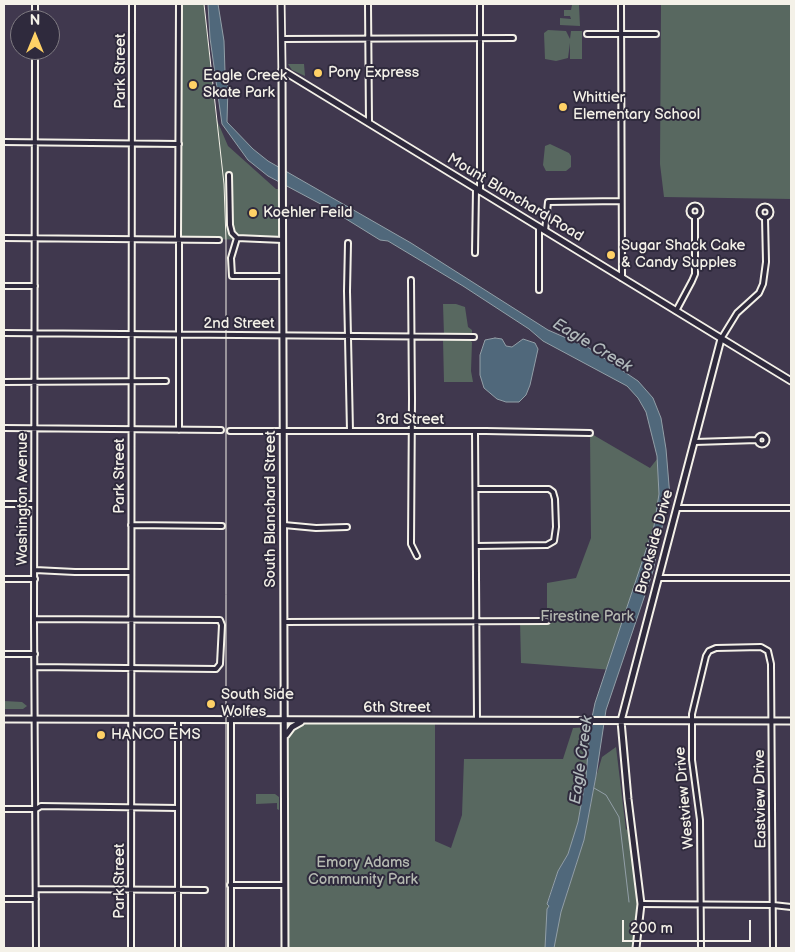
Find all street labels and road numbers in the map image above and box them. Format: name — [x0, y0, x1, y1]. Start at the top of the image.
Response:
street label: Park Street — [112, 33, 130, 109]
street label: Mount Blanchard Road — [443, 150, 587, 246]
street label: 2nd Street — [203, 315, 275, 333]
street label: 3rd Street — [376, 411, 444, 429]
street label: South Blanchard Street — [262, 431, 280, 587]
street label: Washington Avenue — [14, 432, 32, 566]
street label: Park Street — [111, 438, 129, 514]
street label: Brookside Drive — [632, 488, 678, 596]
street label: 6th Street — [363, 699, 431, 717]
street label: Westview Drive — [672, 746, 698, 850]
street label: Eastview Drive — [751, 749, 771, 849]
street label: Park Street — [111, 843, 129, 919]

